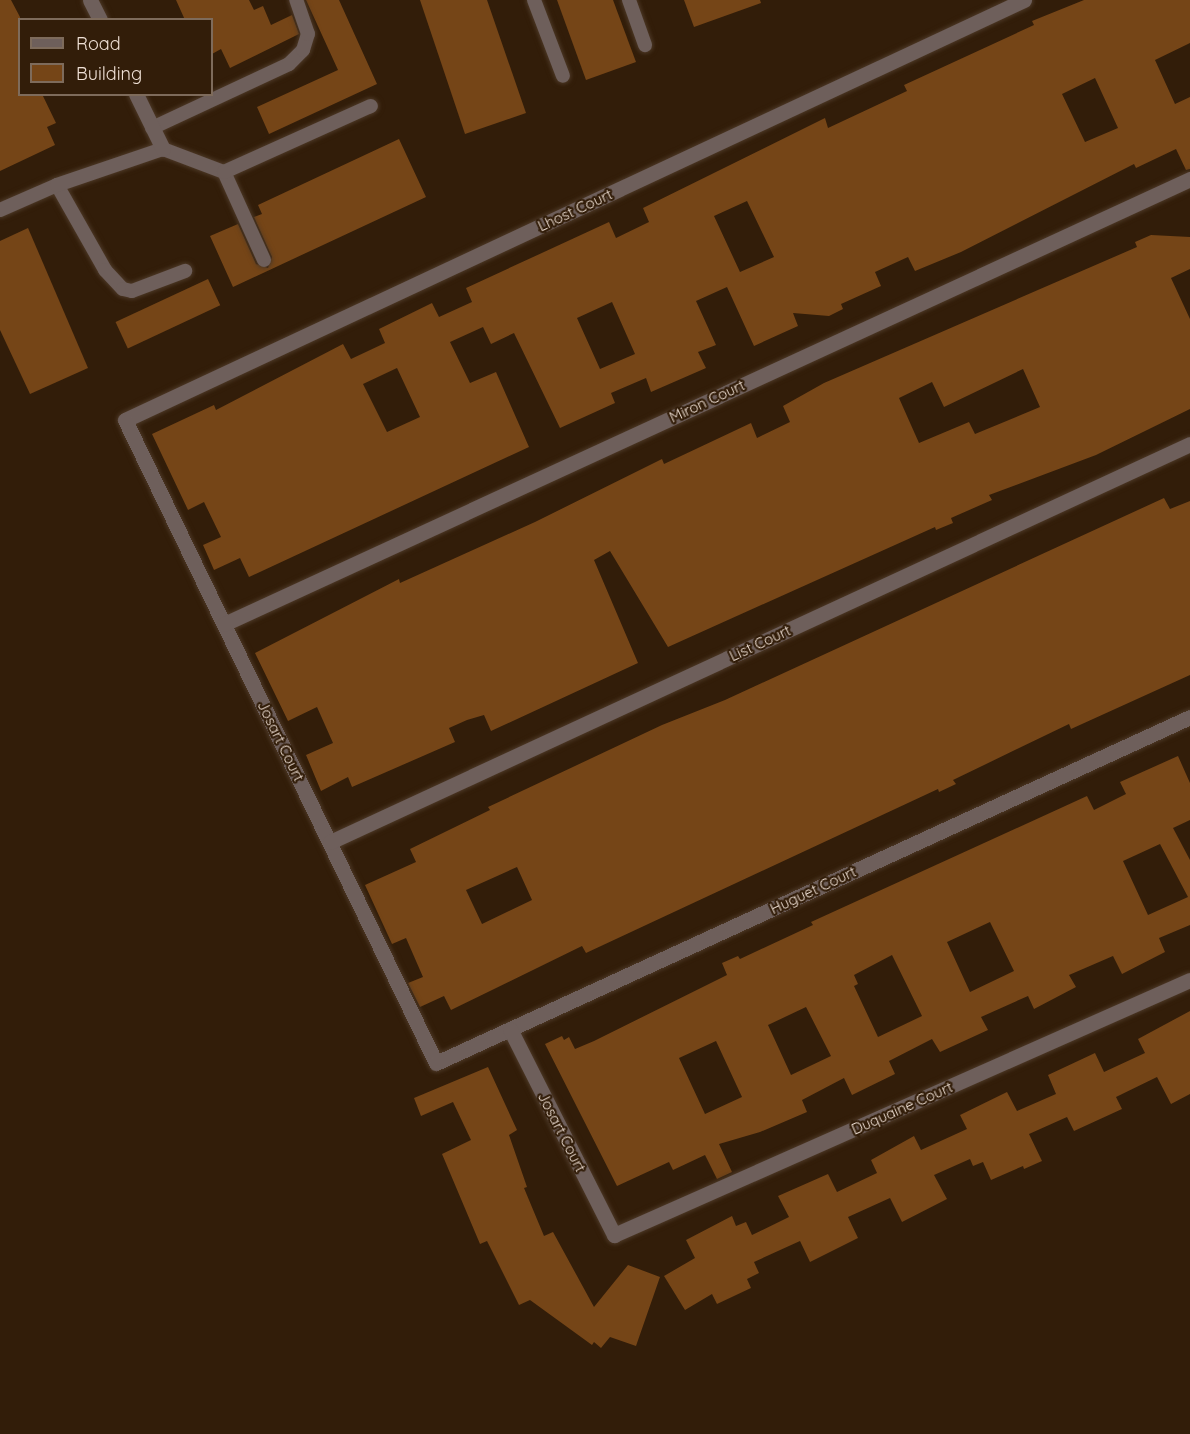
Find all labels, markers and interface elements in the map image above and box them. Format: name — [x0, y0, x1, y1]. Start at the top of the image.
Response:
legend — [18, 18, 213, 96]
text: Road — [76, 32, 121, 55]
text: Building — [76, 62, 142, 85]
street label: Lhost Court — [535, 185, 615, 235]
street label: Miron Court — [666, 376, 748, 426]
street label: List Court — [726, 621, 794, 665]
street label: Josart Court — [254, 698, 308, 784]
street label: Huguet Court — [767, 862, 859, 918]
street label: Duquaine Court — [849, 1078, 955, 1138]
street label: Josart Court — [534, 1089, 590, 1175]

